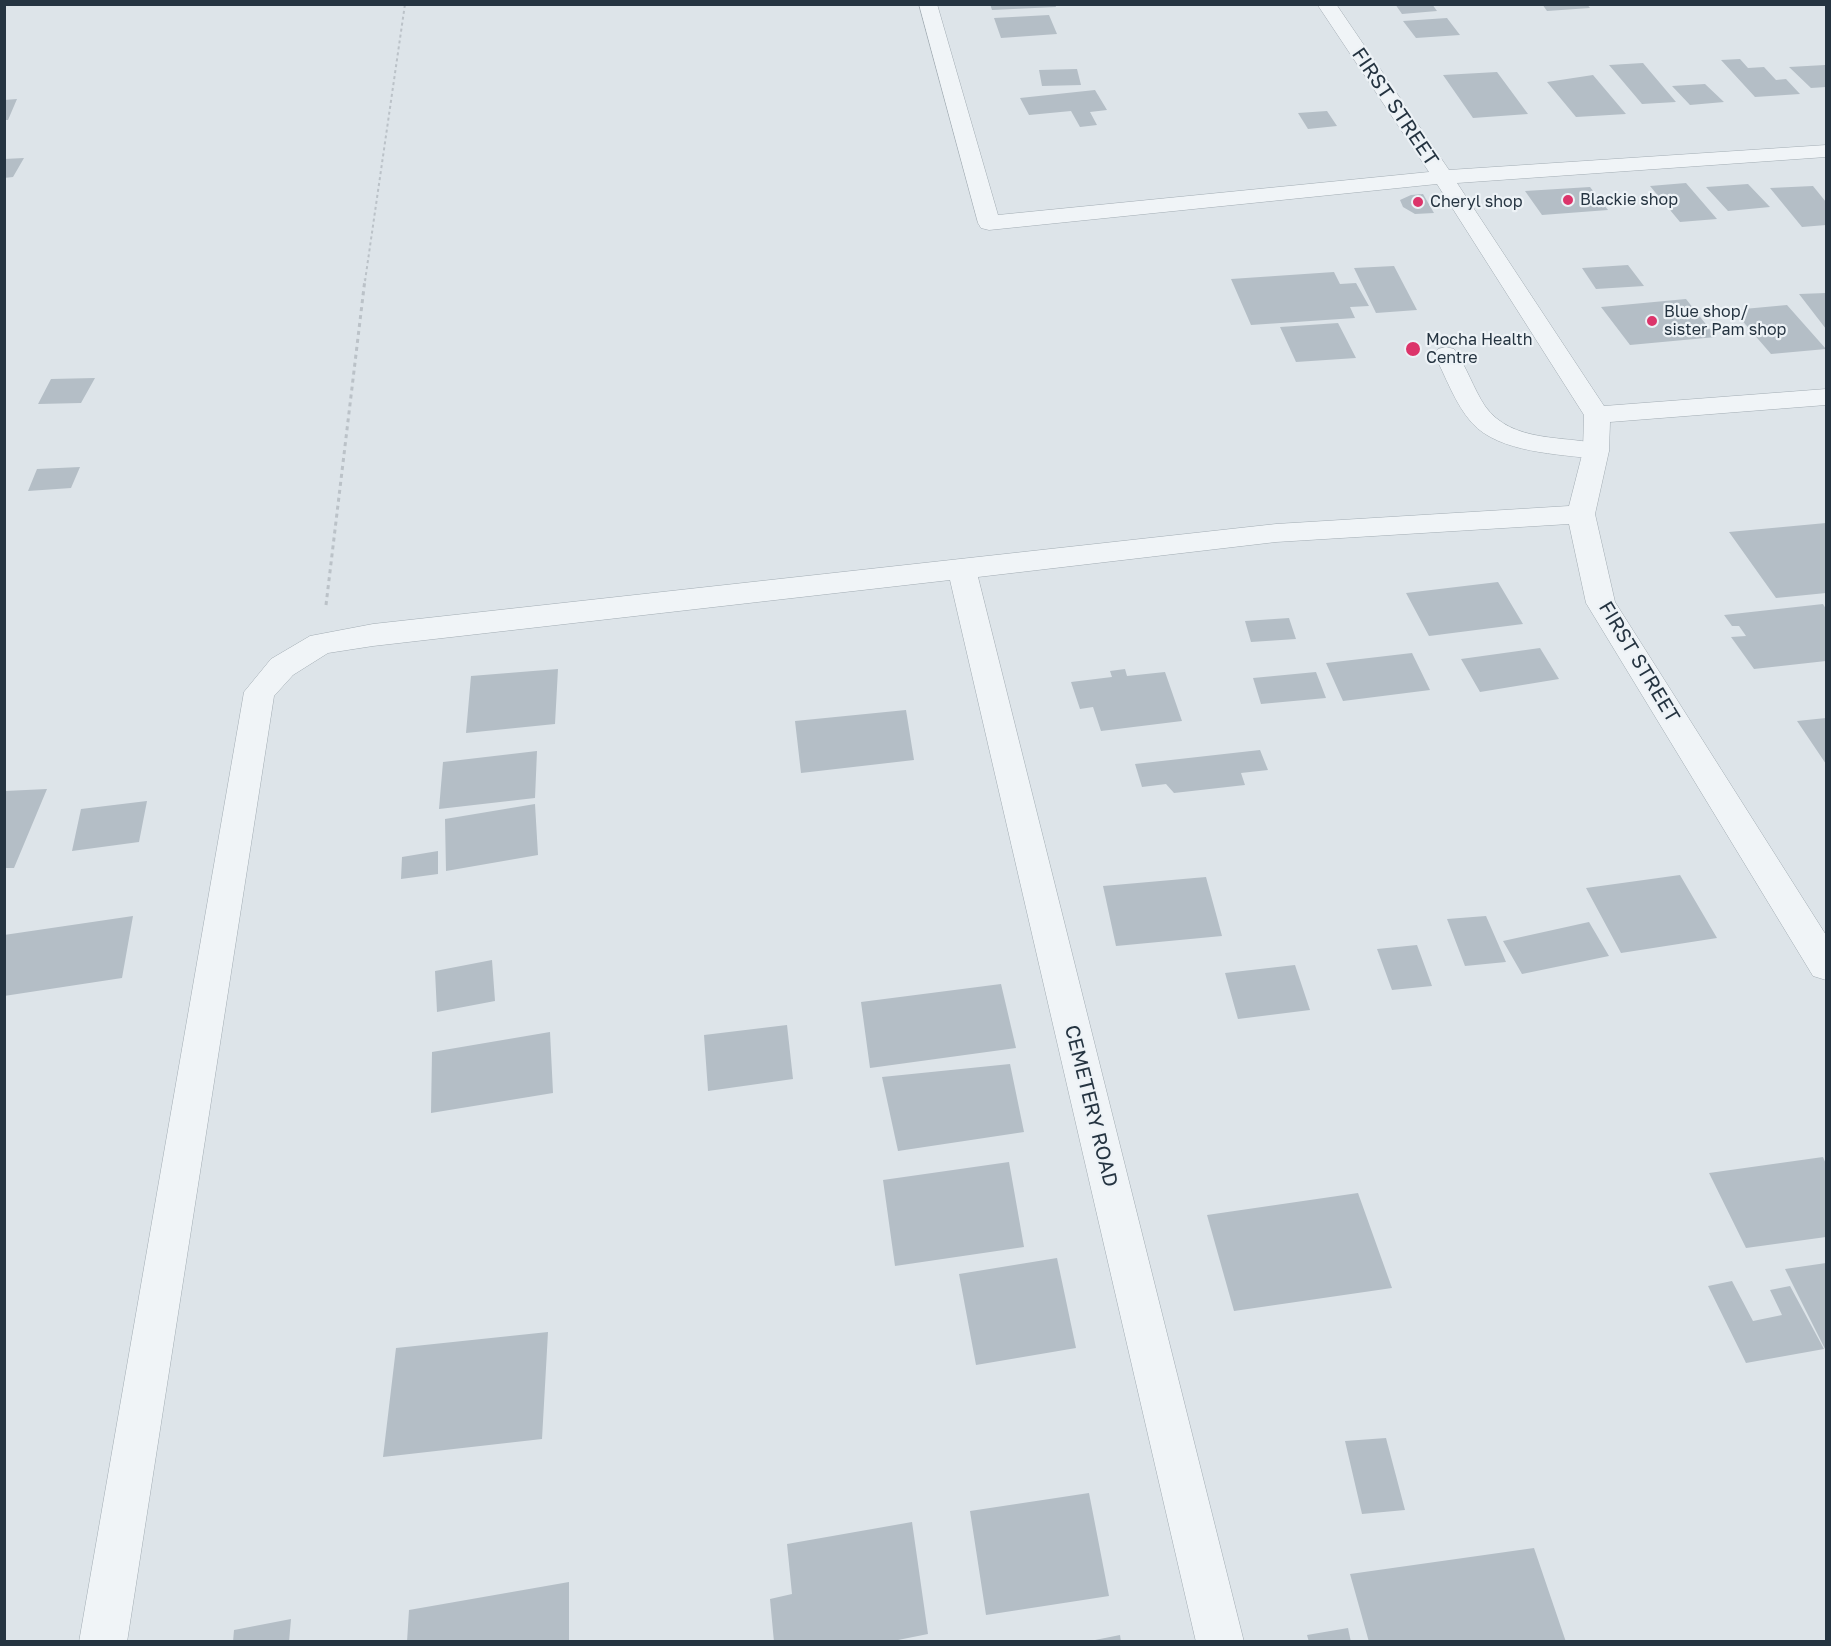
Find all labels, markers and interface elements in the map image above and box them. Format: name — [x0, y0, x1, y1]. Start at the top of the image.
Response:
street label: FIRST STREET — [1347, 43, 1443, 171]
place label: Blackie shop — [1580, 190, 1678, 210]
place label: Cheryl shop — [1430, 192, 1523, 212]
marker: Blackie shop — [1561, 193, 1575, 207]
marker: Cheryl shop — [1411, 195, 1425, 209]
place label: Blue shop/ sister Pam shop — [1664, 302, 1786, 340]
marker: Blue shop/ sister Pam shop — [1645, 314, 1659, 328]
place label: Mocha Health Centre — [1426, 330, 1532, 368]
marker: Mocha Health Centre — [1404, 340, 1422, 358]
street label: FIRST STREET — [1593, 597, 1685, 727]
street label: CEMETERY ROAD — [1059, 1022, 1123, 1190]

